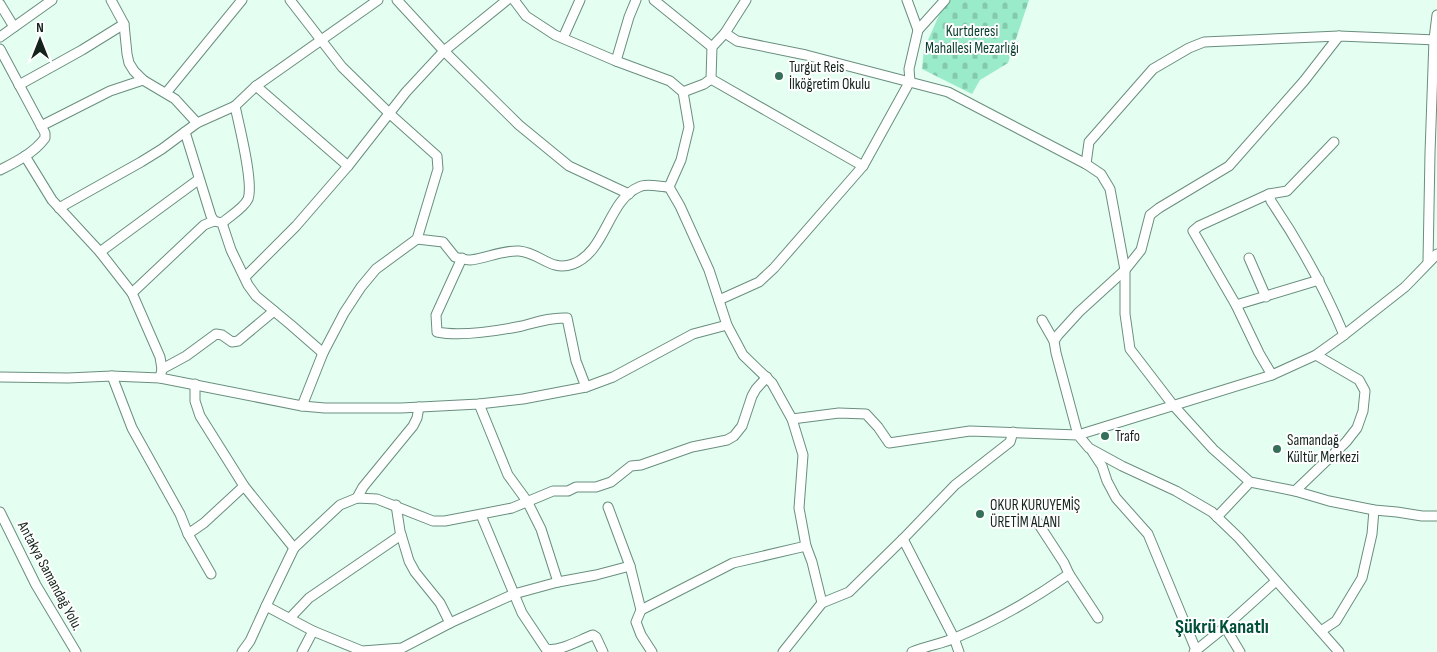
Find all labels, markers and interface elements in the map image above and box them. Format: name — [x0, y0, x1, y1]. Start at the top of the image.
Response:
north arrow — [15, 15, 65, 65]
text: N — [36, 19, 44, 36]
park label: Kurtderesi Mahallesi Mezarlığı — [925, 22, 1019, 58]
place label: Turgut Reis İlköğretim Okulu — [789, 58, 870, 94]
marker: Turgut Reis İlköğretim Okulu — [773, 70, 785, 82]
place label: Trafo — [1115, 427, 1140, 446]
marker: Trafo — [1099, 430, 1111, 442]
place label: Samandağ Kültür Merkezi — [1287, 431, 1359, 467]
marker: Samandağ Kültür Merkezi — [1271, 443, 1283, 455]
place label: OKUR KURUYEMİŞ ÜRETİM ALANI — [990, 496, 1080, 532]
marker: OKUR KURUYEMİŞ ÜRETİM ALANI — [974, 508, 986, 520]
street label: Antakya Samandağ Yolu. — [13, 517, 87, 634]
district label: Şükrü Kanatlı — [1175, 615, 1269, 639]

